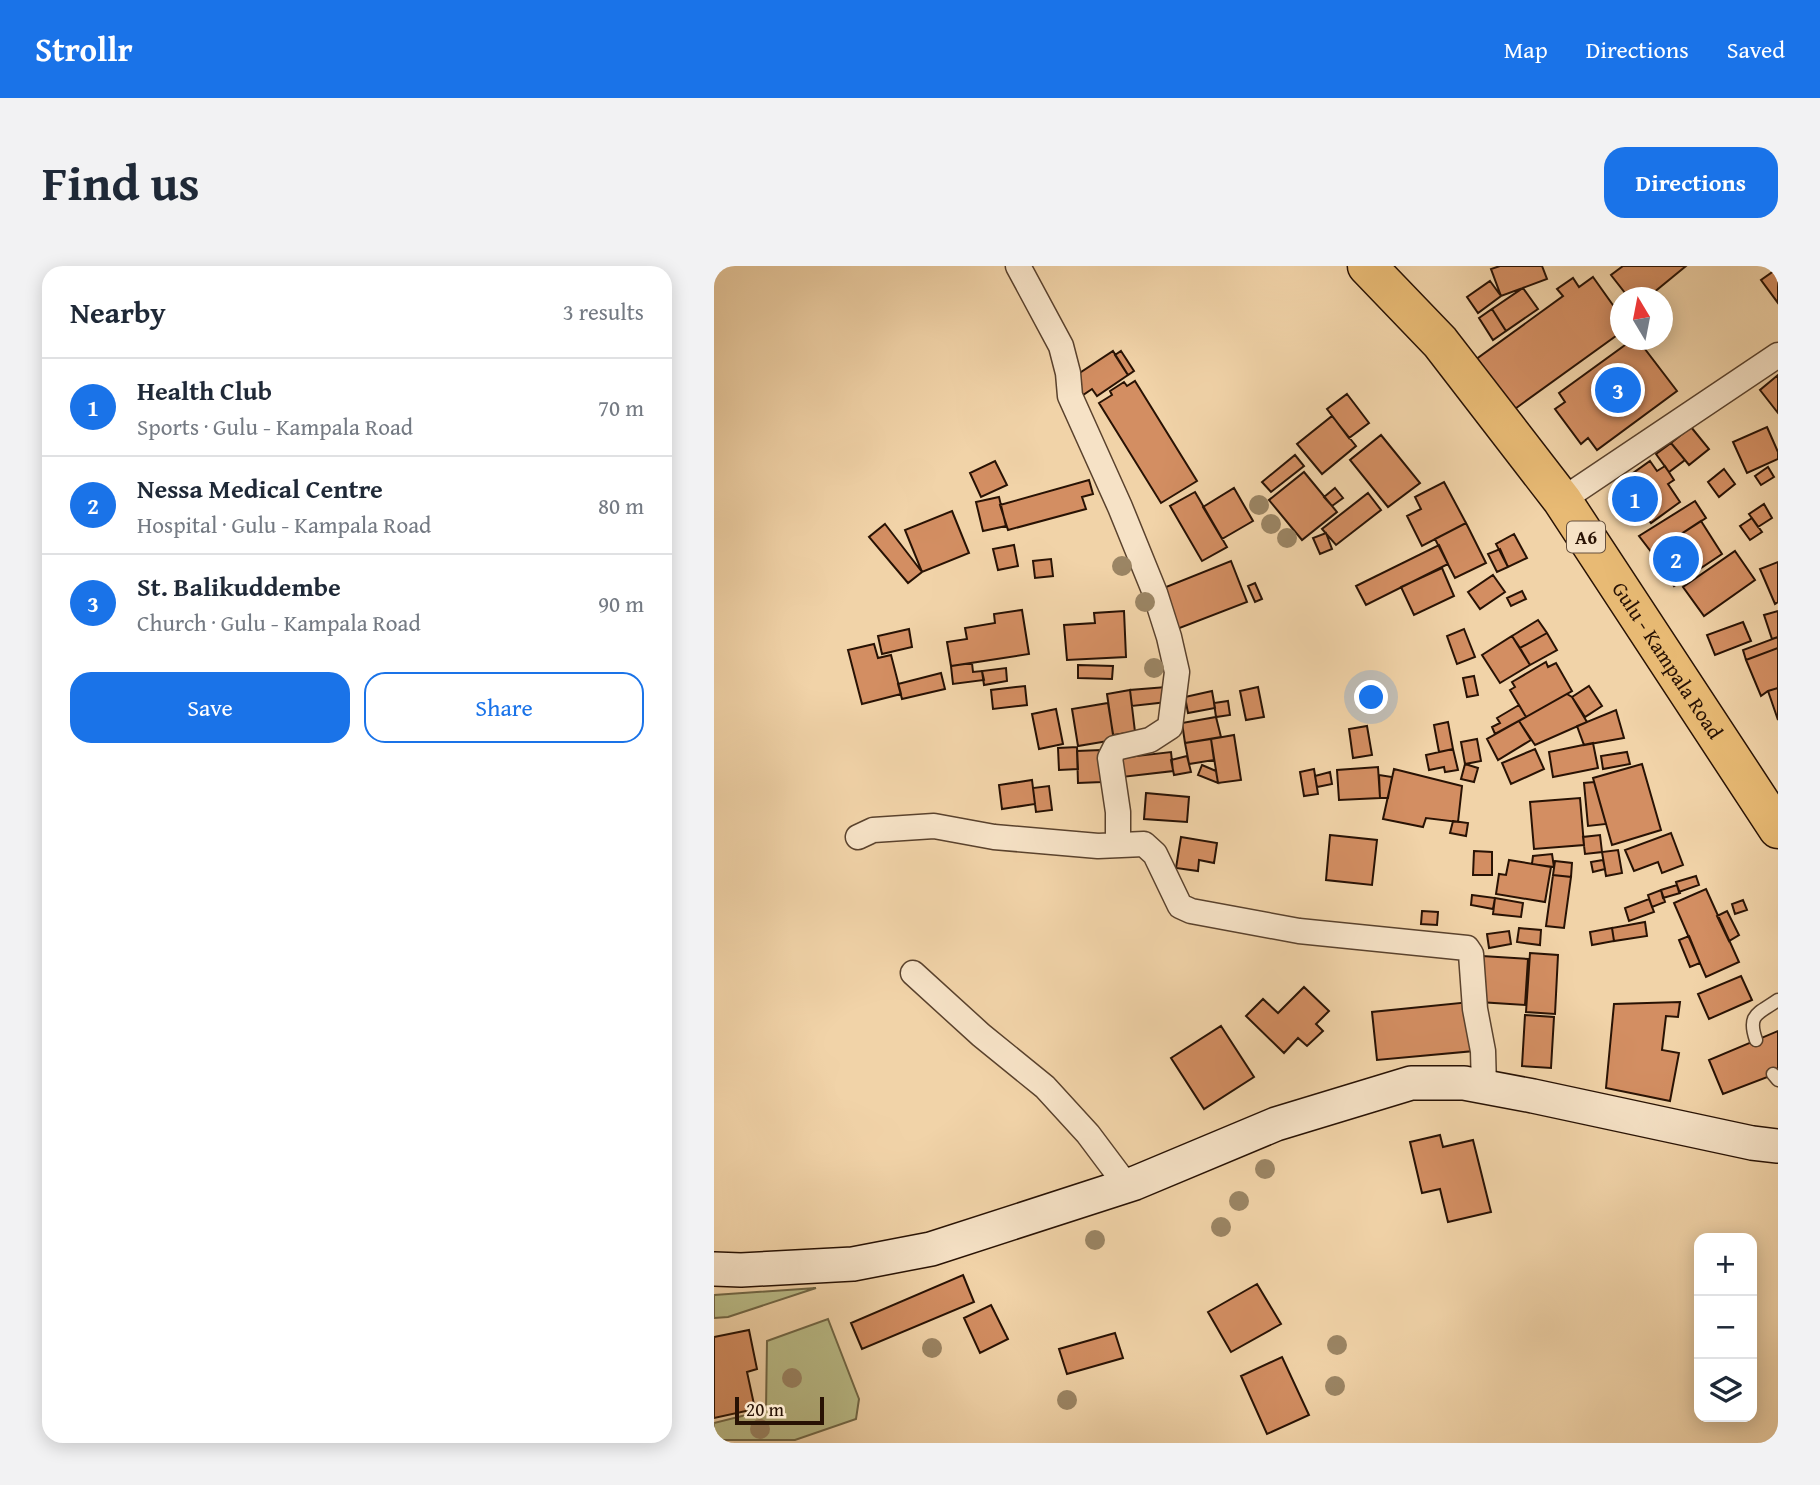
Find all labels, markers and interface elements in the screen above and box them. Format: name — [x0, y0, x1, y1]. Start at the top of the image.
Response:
text: Strollr — [35, 25, 133, 73]
text: Map — [1504, 32, 1548, 67]
text: Directions — [1586, 32, 1689, 67]
text: Saved — [1727, 32, 1785, 67]
text: Find us — [42, 146, 200, 218]
button: Directions — [1604, 147, 1778, 218]
north arrow — [1610, 287, 1673, 350]
text: Nearby — [70, 290, 166, 334]
text: 3 results — [563, 295, 644, 328]
pin: 3 — [1595, 364, 1641, 416]
text: Health Club — [137, 371, 272, 410]
text: 1 — [87, 391, 99, 424]
text: 70 m — [598, 391, 644, 424]
text: Sports · Gulu - Kampala Road — [137, 410, 413, 443]
text: Nessa Medical Centre — [137, 469, 383, 508]
pin: 1 — [1612, 473, 1658, 525]
text: 2 — [87, 489, 99, 522]
text: 80 m — [598, 489, 644, 522]
text: Hospital · Gulu - Kampala Road — [137, 508, 431, 541]
road number: A6 — [1567, 522, 1605, 552]
pin: 2 — [1653, 533, 1699, 585]
text: St. Balikuddembe — [137, 567, 341, 606]
street label: Gulu - Kampala Road — [1605, 575, 1731, 746]
text: 3 — [87, 587, 99, 620]
text: 90 m — [598, 587, 644, 620]
text: Church · Gulu - Kampala Road — [137, 606, 421, 639]
button: Save — [70, 672, 350, 743]
button: Share — [364, 672, 644, 743]
your location — [1354, 680, 1388, 714]
map controls — [1694, 1233, 1757, 1422]
button: + — [1694, 1233, 1757, 1296]
button: − — [1694, 1296, 1757, 1359]
button: layers — [1694, 1359, 1757, 1422]
scale bar — [735, 1394, 824, 1426]
text: 20 m — [746, 1395, 784, 1423]

